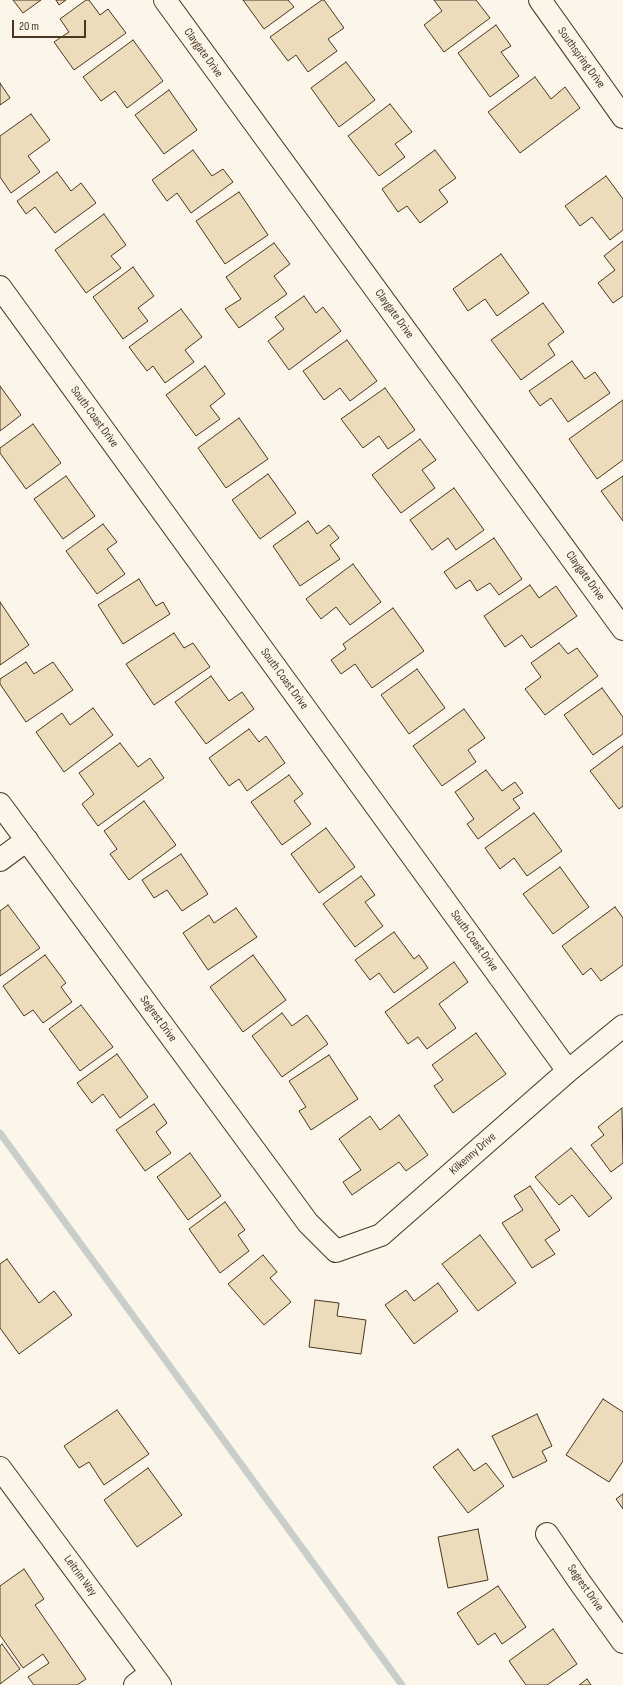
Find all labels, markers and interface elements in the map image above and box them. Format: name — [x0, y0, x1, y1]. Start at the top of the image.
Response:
scale bar — [14, 12, 88, 38]
text: 20 m — [19, 19, 39, 34]
street label: Southspring Drive — [554, 25, 608, 91]
street label: Claygate Drive — [180, 26, 226, 80]
street label: Claygate Drive — [371, 287, 417, 341]
street label: South Coast Drive — [67, 384, 121, 450]
street label: Claygate Drive — [562, 549, 608, 603]
street label: South Coast Drive — [257, 646, 311, 712]
street label: South Coast Drive — [447, 908, 501, 974]
street label: Segrest Drive — [136, 993, 180, 1045]
street label: Kilkenny Drive — [447, 1130, 499, 1178]
street label: Leitrim Way — [60, 1553, 100, 1599]
street label: Segrest Drive — [564, 1562, 606, 1614]

